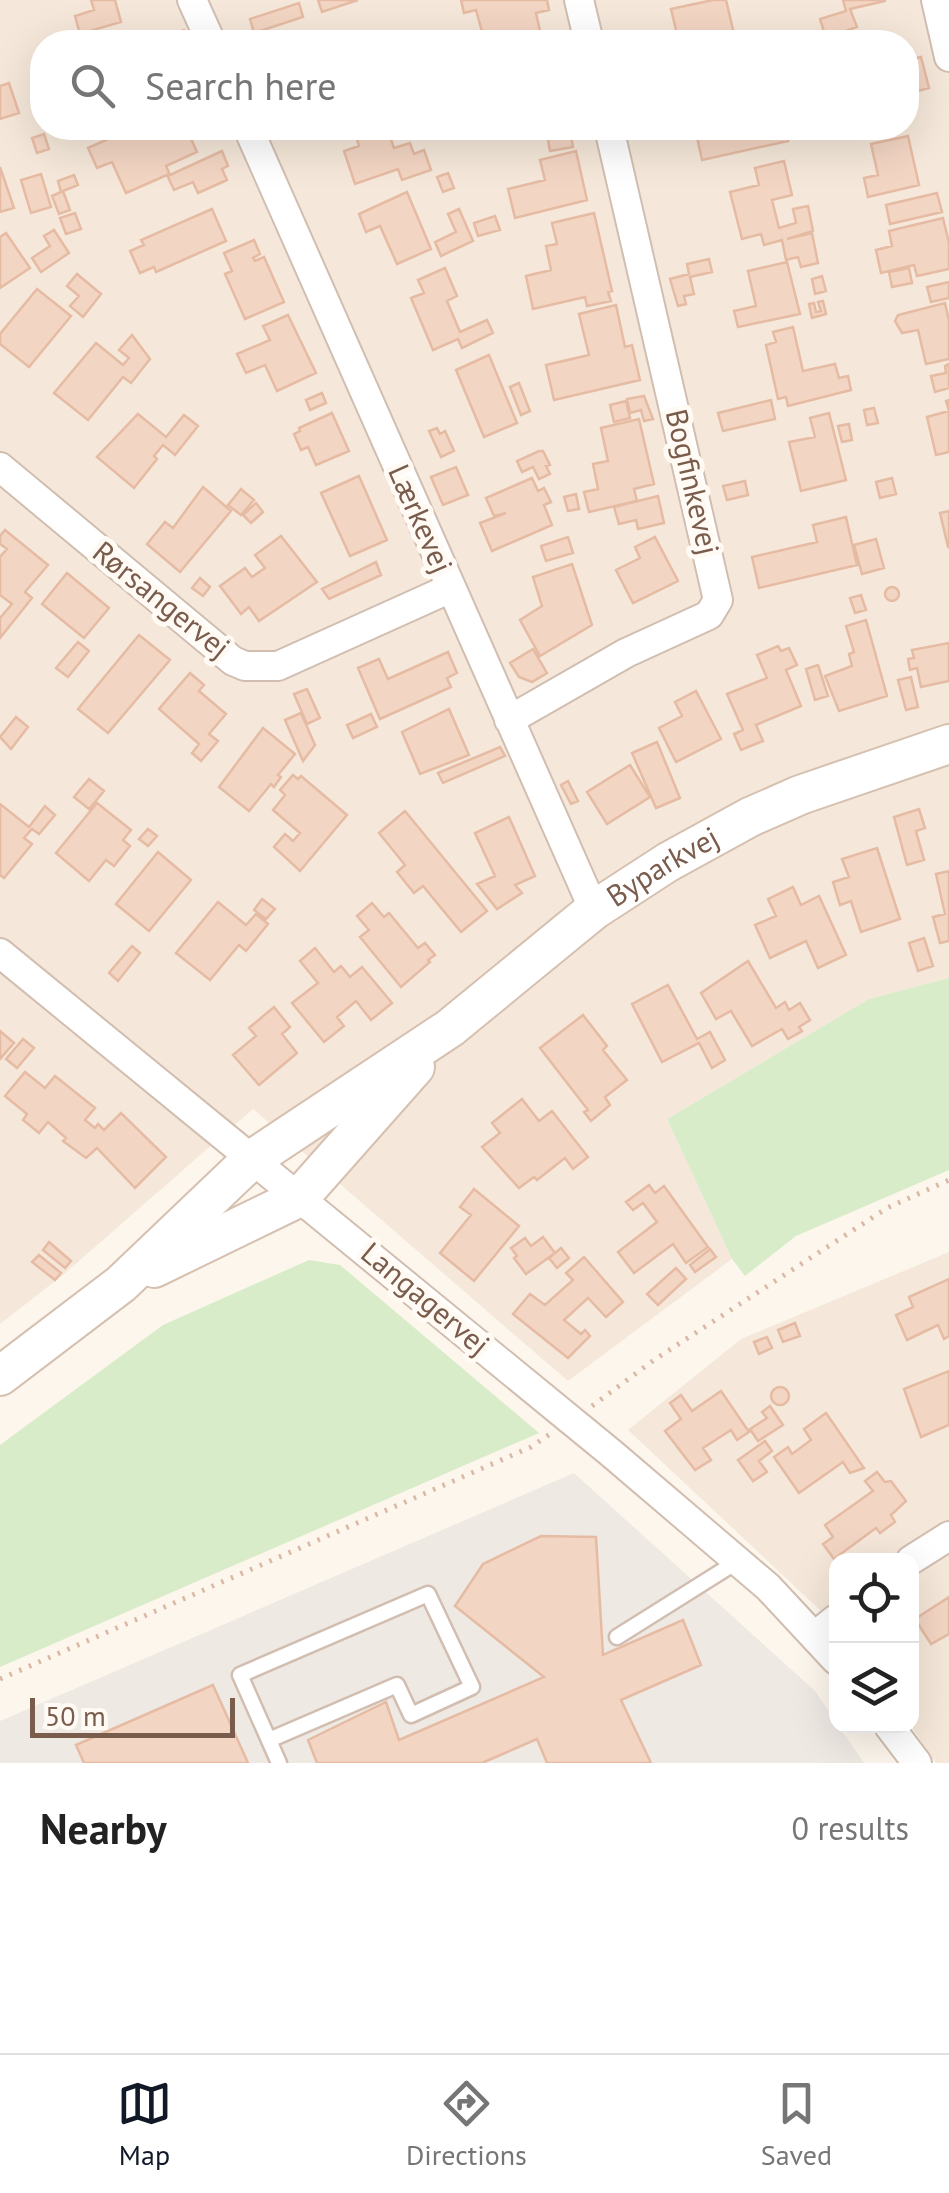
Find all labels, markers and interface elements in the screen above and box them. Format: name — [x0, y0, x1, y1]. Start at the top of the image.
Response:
search box — [30, 30, 919, 140]
icon: search — [65, 58, 120, 113]
text: Search here — [145, 61, 337, 110]
street label: Bogfinkevej — [658, 405, 729, 558]
street label: Lærkevej — [380, 458, 463, 579]
street label: Rørsangervej — [85, 532, 239, 666]
street label: Byparkvej — [599, 817, 725, 915]
street label: Langagervej — [354, 1233, 498, 1363]
map controls — [829, 1553, 919, 1733]
button: locate — [829, 1553, 919, 1643]
button: layers — [829, 1643, 919, 1733]
scale bar — [30, 1693, 235, 1738]
text: 50 m — [45, 1697, 106, 1734]
text: Nearby — [40, 1801, 167, 1856]
text: 0 results — [791, 1807, 909, 1849]
tab: Map — [117, 2076, 172, 2173]
tab: Directions — [406, 2076, 527, 2173]
tab: Saved — [761, 2076, 832, 2173]

